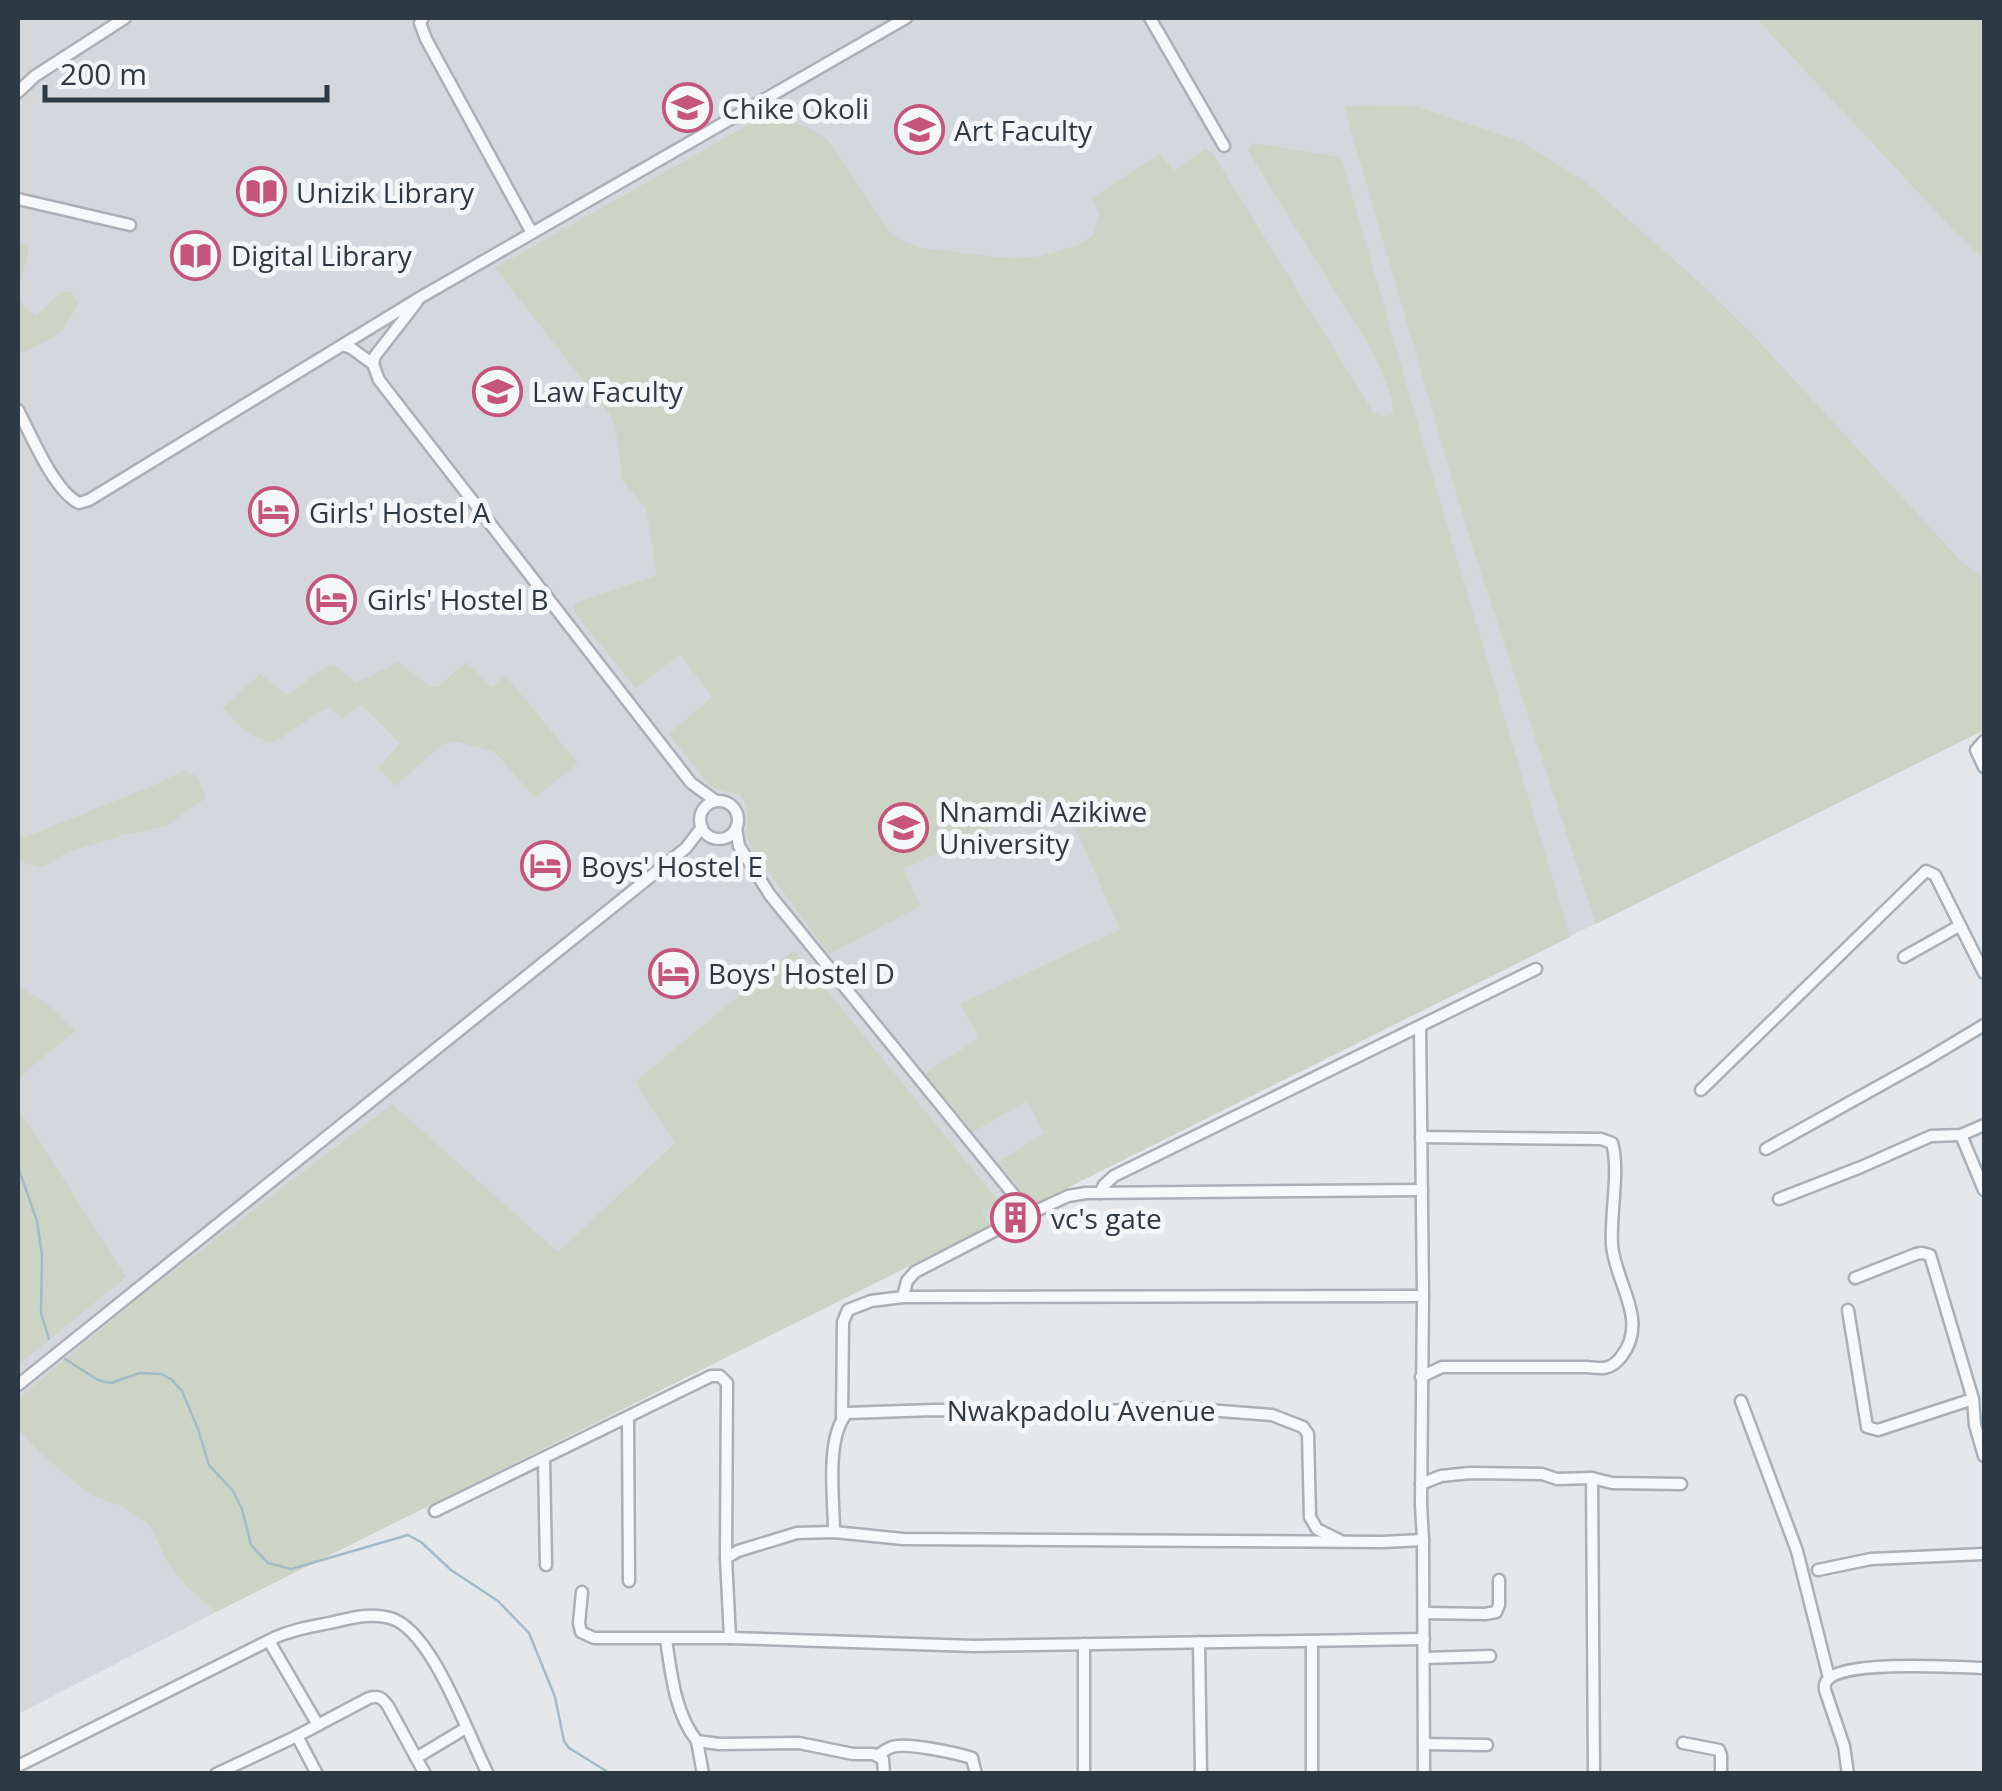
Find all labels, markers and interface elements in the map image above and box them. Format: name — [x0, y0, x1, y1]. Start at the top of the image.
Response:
scale bar — [45, 40, 328, 102]
text: 200 m — [60, 53, 147, 94]
school or university icon: Chike Okoli — [661, 82, 713, 134]
place label: Chike Okoli — [722, 89, 869, 127]
school or university icon: Art Faculty — [893, 104, 945, 156]
place label: Art Faculty — [954, 111, 1093, 149]
library icon: Unizik Library — [235, 166, 287, 218]
place label: Unizik Library — [296, 173, 475, 211]
library icon: Digital Library — [170, 229, 222, 281]
place label: Digital Library — [231, 236, 413, 274]
school or university icon: Law Faculty — [471, 365, 523, 417]
place label: Law Faculty — [532, 372, 684, 410]
hotel icon: Girls' Hostel A — [248, 486, 300, 538]
place label: Girls' Hostel A — [309, 493, 491, 531]
hotel icon: Girls' Hostel B — [306, 573, 358, 625]
place label: Girls' Hostel B — [367, 580, 549, 618]
place label: Nnamdi Azikiwe University — [939, 792, 1147, 862]
school or university icon: Nnamdi Azikiwe University — [878, 801, 930, 853]
hotel icon: Boys' Hostel E — [520, 840, 572, 892]
place label: Boys' Hostel E — [581, 847, 763, 885]
hotel icon: Boys' Hostel D — [647, 947, 699, 999]
place label: Boys' Hostel D — [708, 954, 895, 992]
building icon: vc's gate — [990, 1192, 1042, 1244]
place label: vc's gate — [1051, 1199, 1162, 1237]
street label: Nwakpadolu Avenue — [947, 1391, 1215, 1429]

